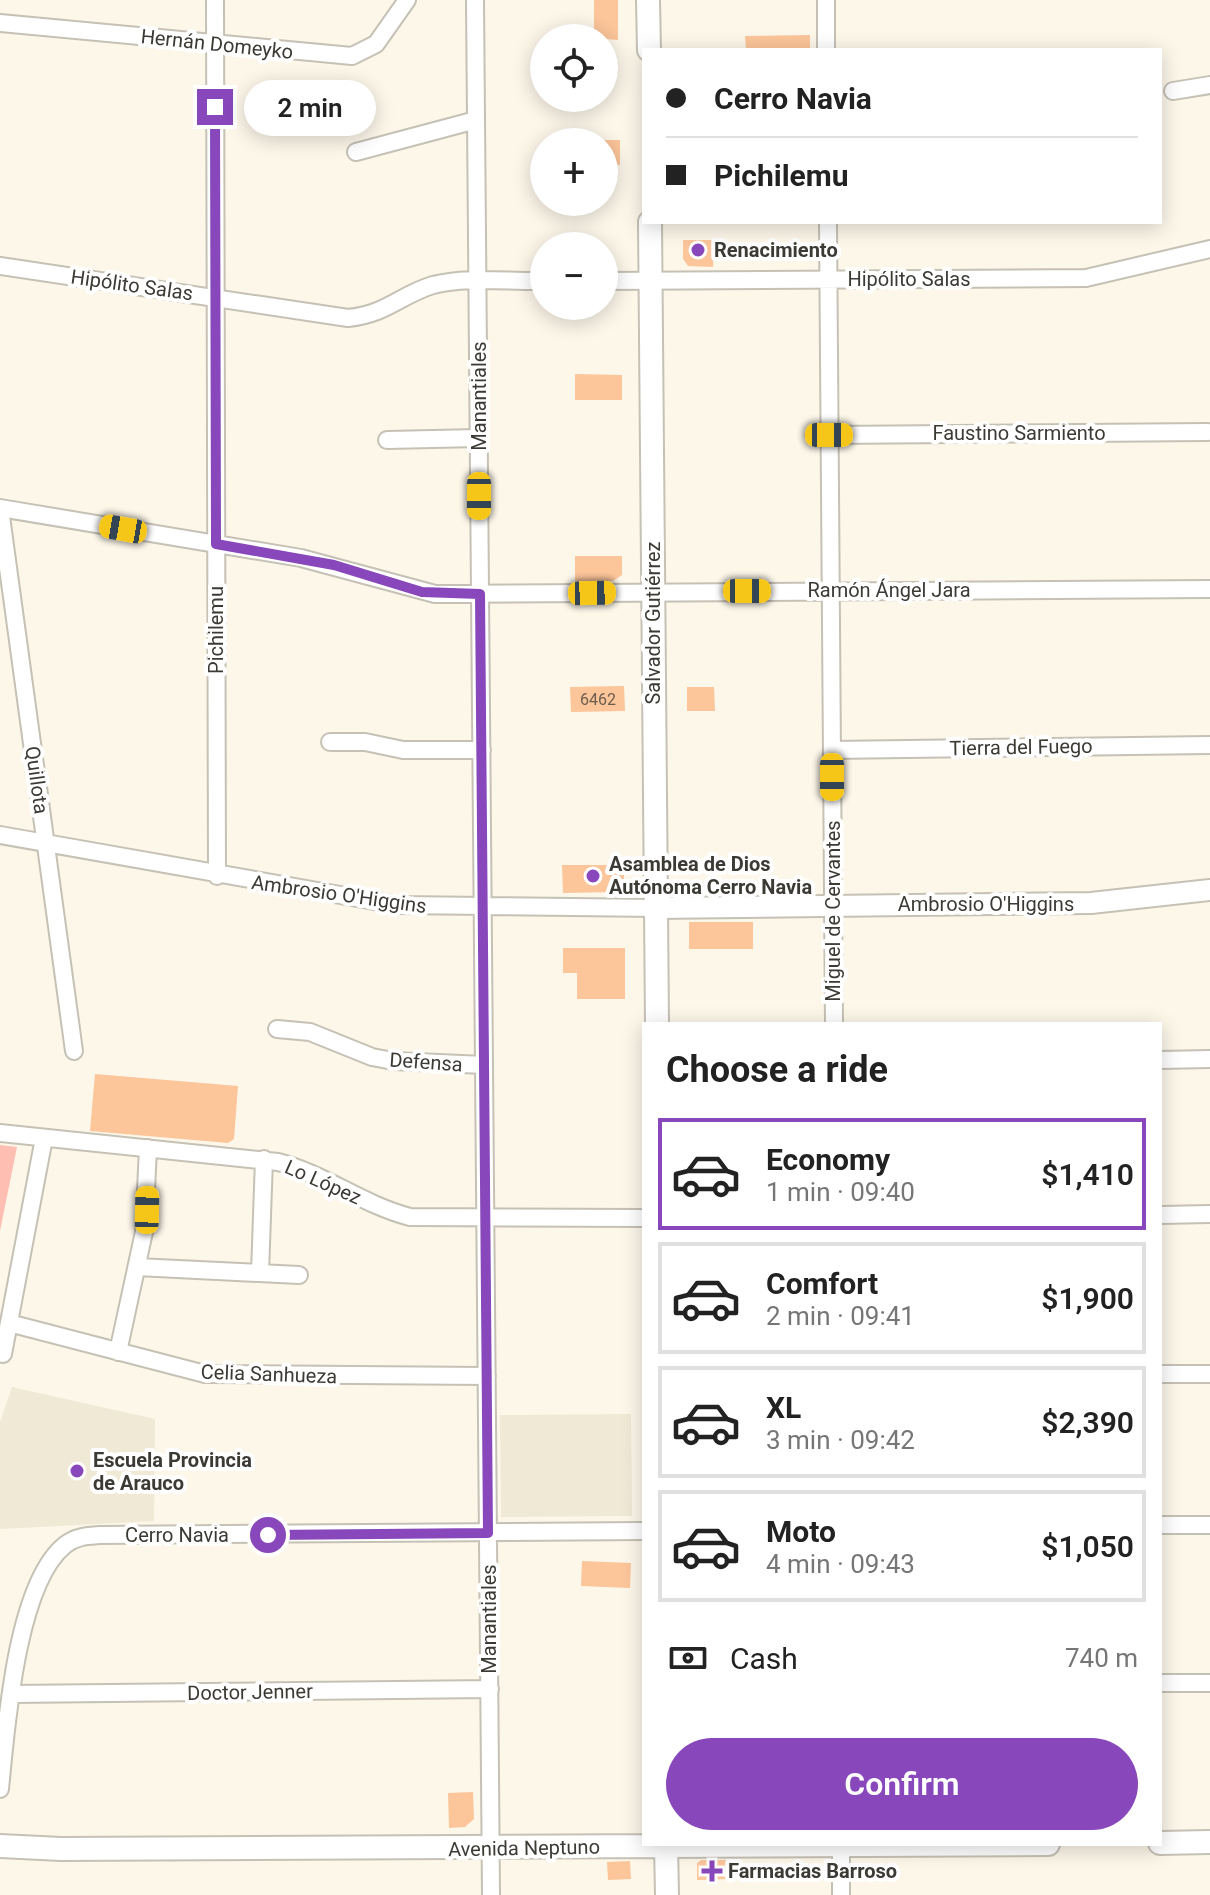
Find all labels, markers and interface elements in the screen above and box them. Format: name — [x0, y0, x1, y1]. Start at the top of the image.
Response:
street label: Hernán Domeyko — [140, 24, 294, 64]
map controls — [530, 24, 618, 320]
button: locate — [530, 24, 618, 112]
callout: 2 min — [243, 79, 375, 135]
text: Cerro Navia — [714, 81, 872, 116]
route end — [197, 89, 233, 125]
text: 2 min — [277, 93, 343, 123]
button: + — [530, 128, 618, 216]
text: Pichilemu — [714, 158, 849, 193]
button: − — [530, 232, 618, 320]
place label: Renacimiento — [714, 238, 838, 262]
marker: Renacimiento — [689, 241, 707, 259]
street label: Hipólito Salas — [69, 265, 195, 305]
street label: Hipólito Salas — [847, 267, 971, 291]
street label: Manantiales — [467, 341, 491, 451]
street label: Faustino Sarmiento — [932, 421, 1106, 445]
car — [805, 423, 853, 447]
car — [467, 472, 491, 520]
car — [97, 513, 149, 545]
street label: Salvador Gutiérrez — [641, 541, 665, 705]
street label: Ramón Ángel Jara — [807, 578, 971, 602]
car — [723, 579, 771, 603]
car — [568, 581, 616, 605]
street label: Pichilemu — [204, 586, 228, 674]
house number: 6462 — [580, 690, 616, 709]
street label: Tierra del Fuego — [949, 734, 1093, 760]
street label: Quillota — [20, 745, 54, 815]
car — [820, 753, 844, 801]
street label: Miguel de Cervantes — [821, 820, 845, 1002]
place label: Asamblea de Dios Autónoma Cerro Navia — [609, 852, 812, 899]
marker: Asamblea de Dios Autónoma Cerro Navia — [584, 867, 602, 885]
street label: Ambrosio O'Higgins — [250, 870, 428, 918]
street label: Ambrosio O'Higgins — [898, 892, 1074, 916]
street label: Defensa — [389, 1047, 463, 1077]
text: Choose a ride — [666, 1049, 888, 1091]
icon: car — [670, 1138, 742, 1210]
text: Economy — [766, 1142, 890, 1177]
street label: Lo López — [281, 1155, 365, 1209]
text: $1,410 — [1041, 1157, 1134, 1192]
text: 1 min · 09:40 — [766, 1177, 915, 1207]
car — [135, 1186, 159, 1234]
icon: car — [670, 1262, 742, 1334]
text: Comfort — [766, 1266, 878, 1301]
text: $1,900 — [1041, 1281, 1134, 1316]
text: 2 min · 09:41 — [766, 1301, 915, 1331]
street label: Celia Sanhueza — [200, 1360, 338, 1388]
icon: car — [670, 1386, 742, 1458]
text: XL — [766, 1390, 801, 1425]
text: $2,390 — [1041, 1405, 1134, 1440]
text: 3 min · 09:42 — [766, 1425, 915, 1455]
place label: Escuela Provincia de Arauco — [93, 1448, 252, 1495]
marker: Escuela Provincia de Arauco — [68, 1462, 86, 1480]
icon: car — [670, 1510, 742, 1582]
text: Moto — [766, 1514, 836, 1549]
route start — [250, 1517, 286, 1553]
street label: Cerro Navia — [125, 1523, 229, 1547]
text: $1,050 — [1041, 1529, 1134, 1564]
text: 4 min · 09:43 — [766, 1549, 915, 1579]
street label: Manantiales — [477, 1564, 501, 1674]
icon: cash — [666, 1636, 710, 1680]
text: Cash — [730, 1641, 798, 1676]
text: 740 m — [1065, 1643, 1138, 1673]
street label: Doctor Jenner — [187, 1679, 313, 1705]
button: Confirm — [666, 1738, 1138, 1830]
street label: Avenida Neptuno — [448, 1835, 600, 1861]
place label: Farmacias Barroso — [728, 1859, 897, 1883]
marker: Farmacias Barroso — [703, 1862, 721, 1880]

